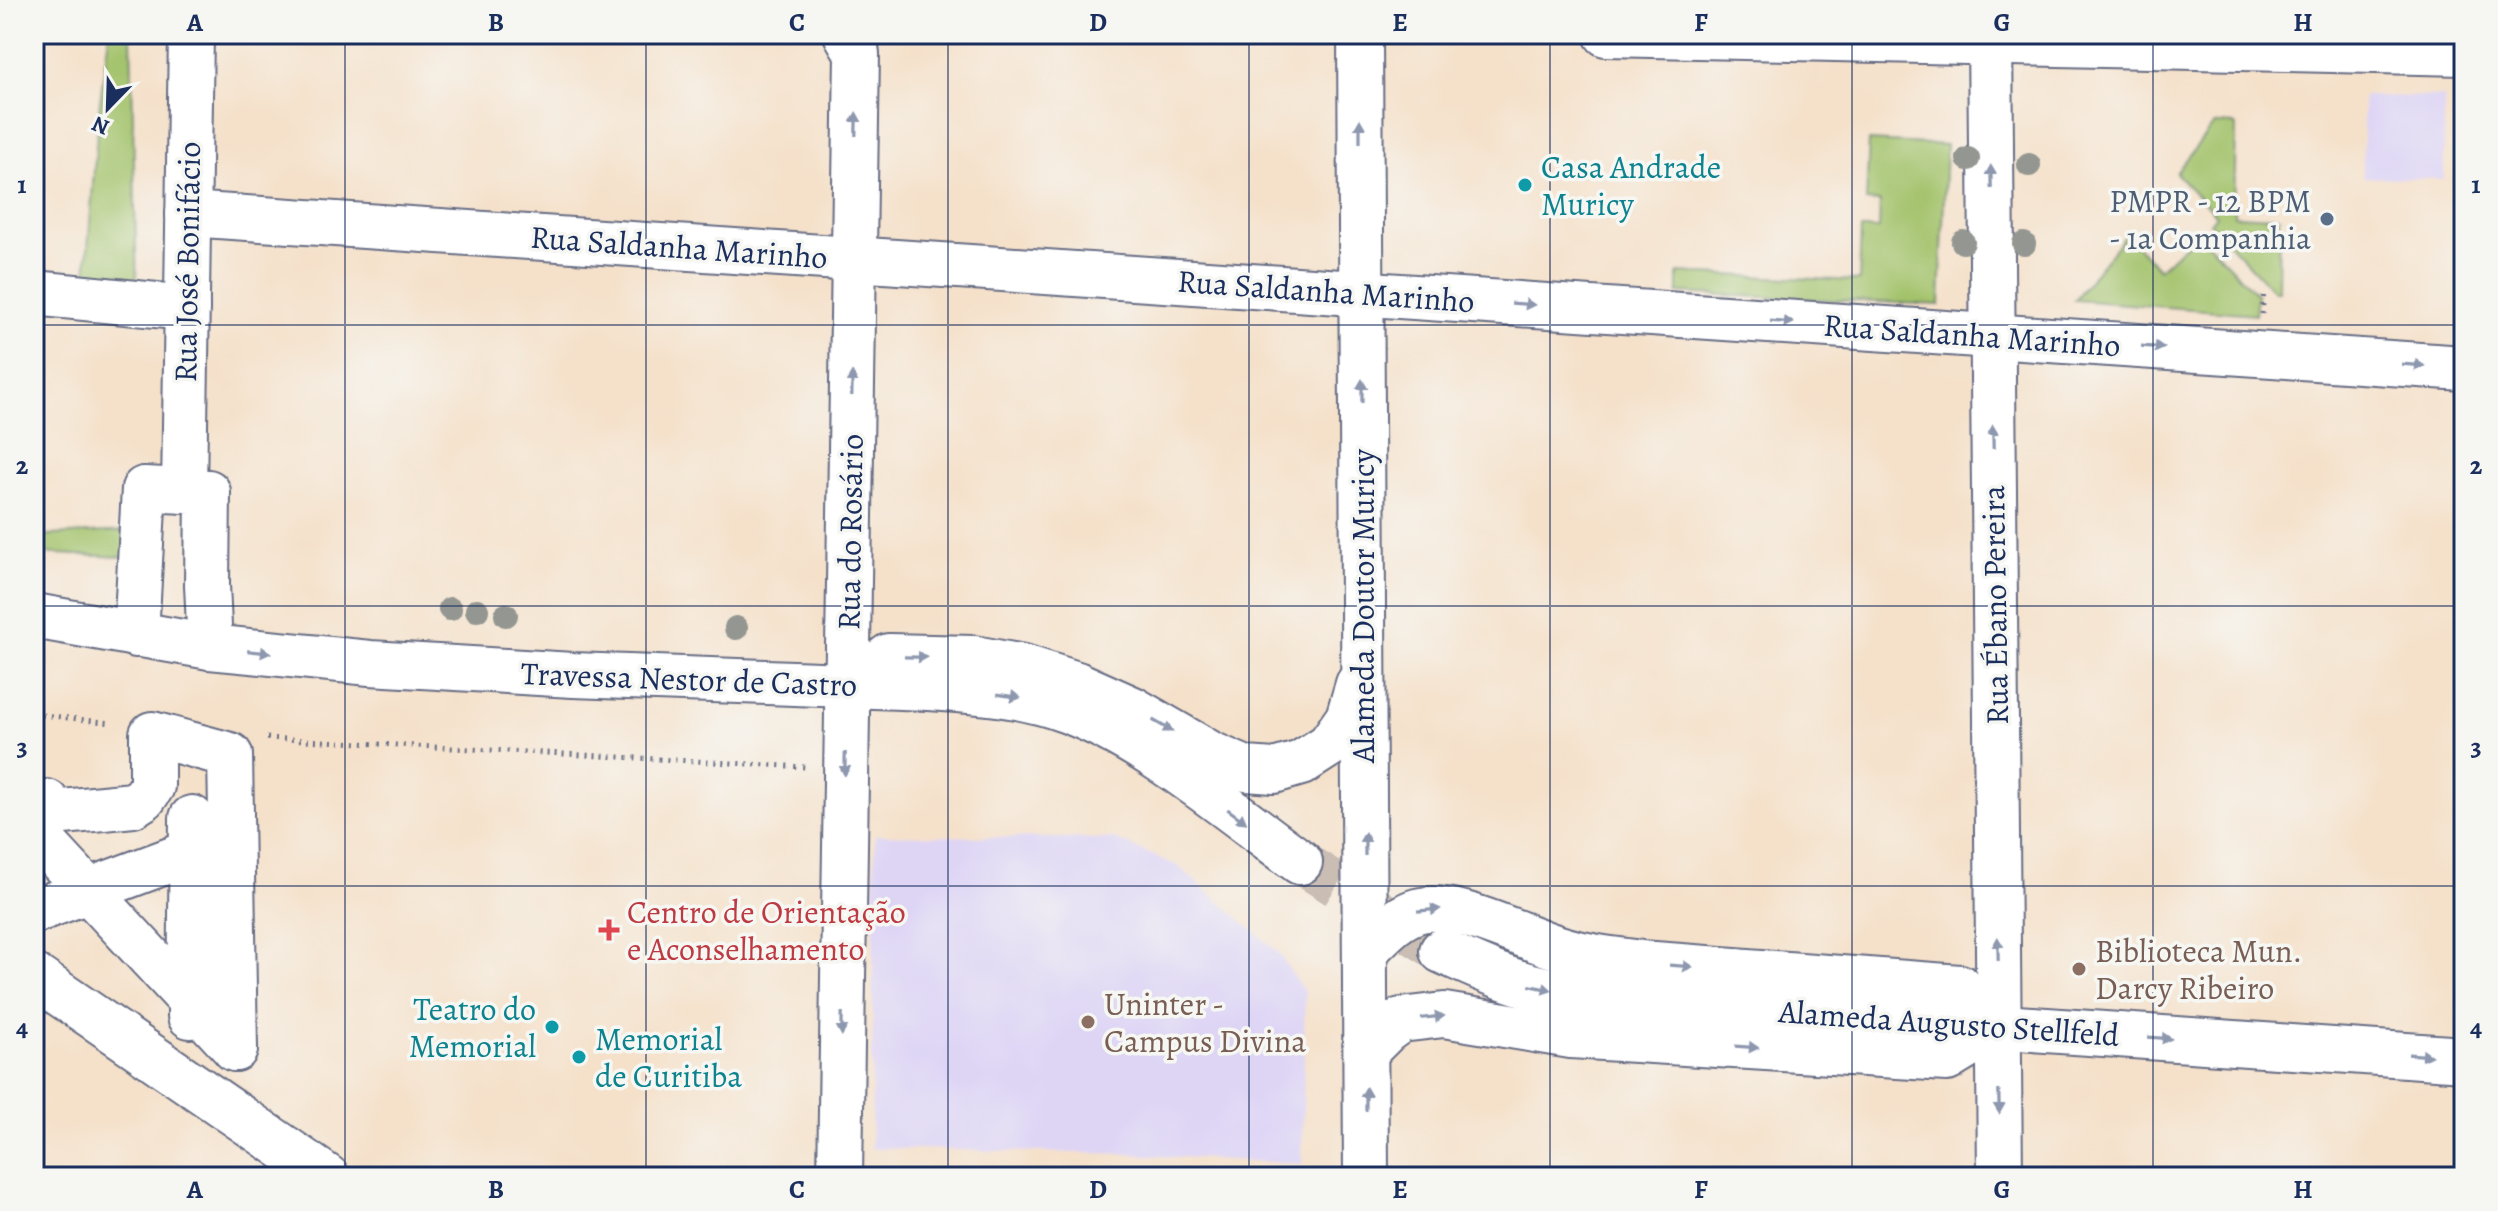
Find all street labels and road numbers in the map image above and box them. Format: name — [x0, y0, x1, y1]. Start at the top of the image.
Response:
street label: Rua José Bonifácio — [163, 141, 211, 383]
street label: Rua Saldanha Marinho — [529, 215, 829, 279]
street label: Rua Saldanha Marinho — [1176, 259, 1476, 323]
street label: Rua Saldanha Marinho — [1822, 303, 2122, 367]
street label: Rua do Rosário — [826, 434, 874, 630]
street label: Alameda Doutor Muricy — [1341, 448, 1385, 764]
street label: Rua Ébano Pereira — [1971, 485, 2019, 725]
street label: Travessa Nestor de Castro — [520, 651, 858, 707]
street label: Alameda Augusto Stellfeld — [1776, 989, 2122, 1057]

